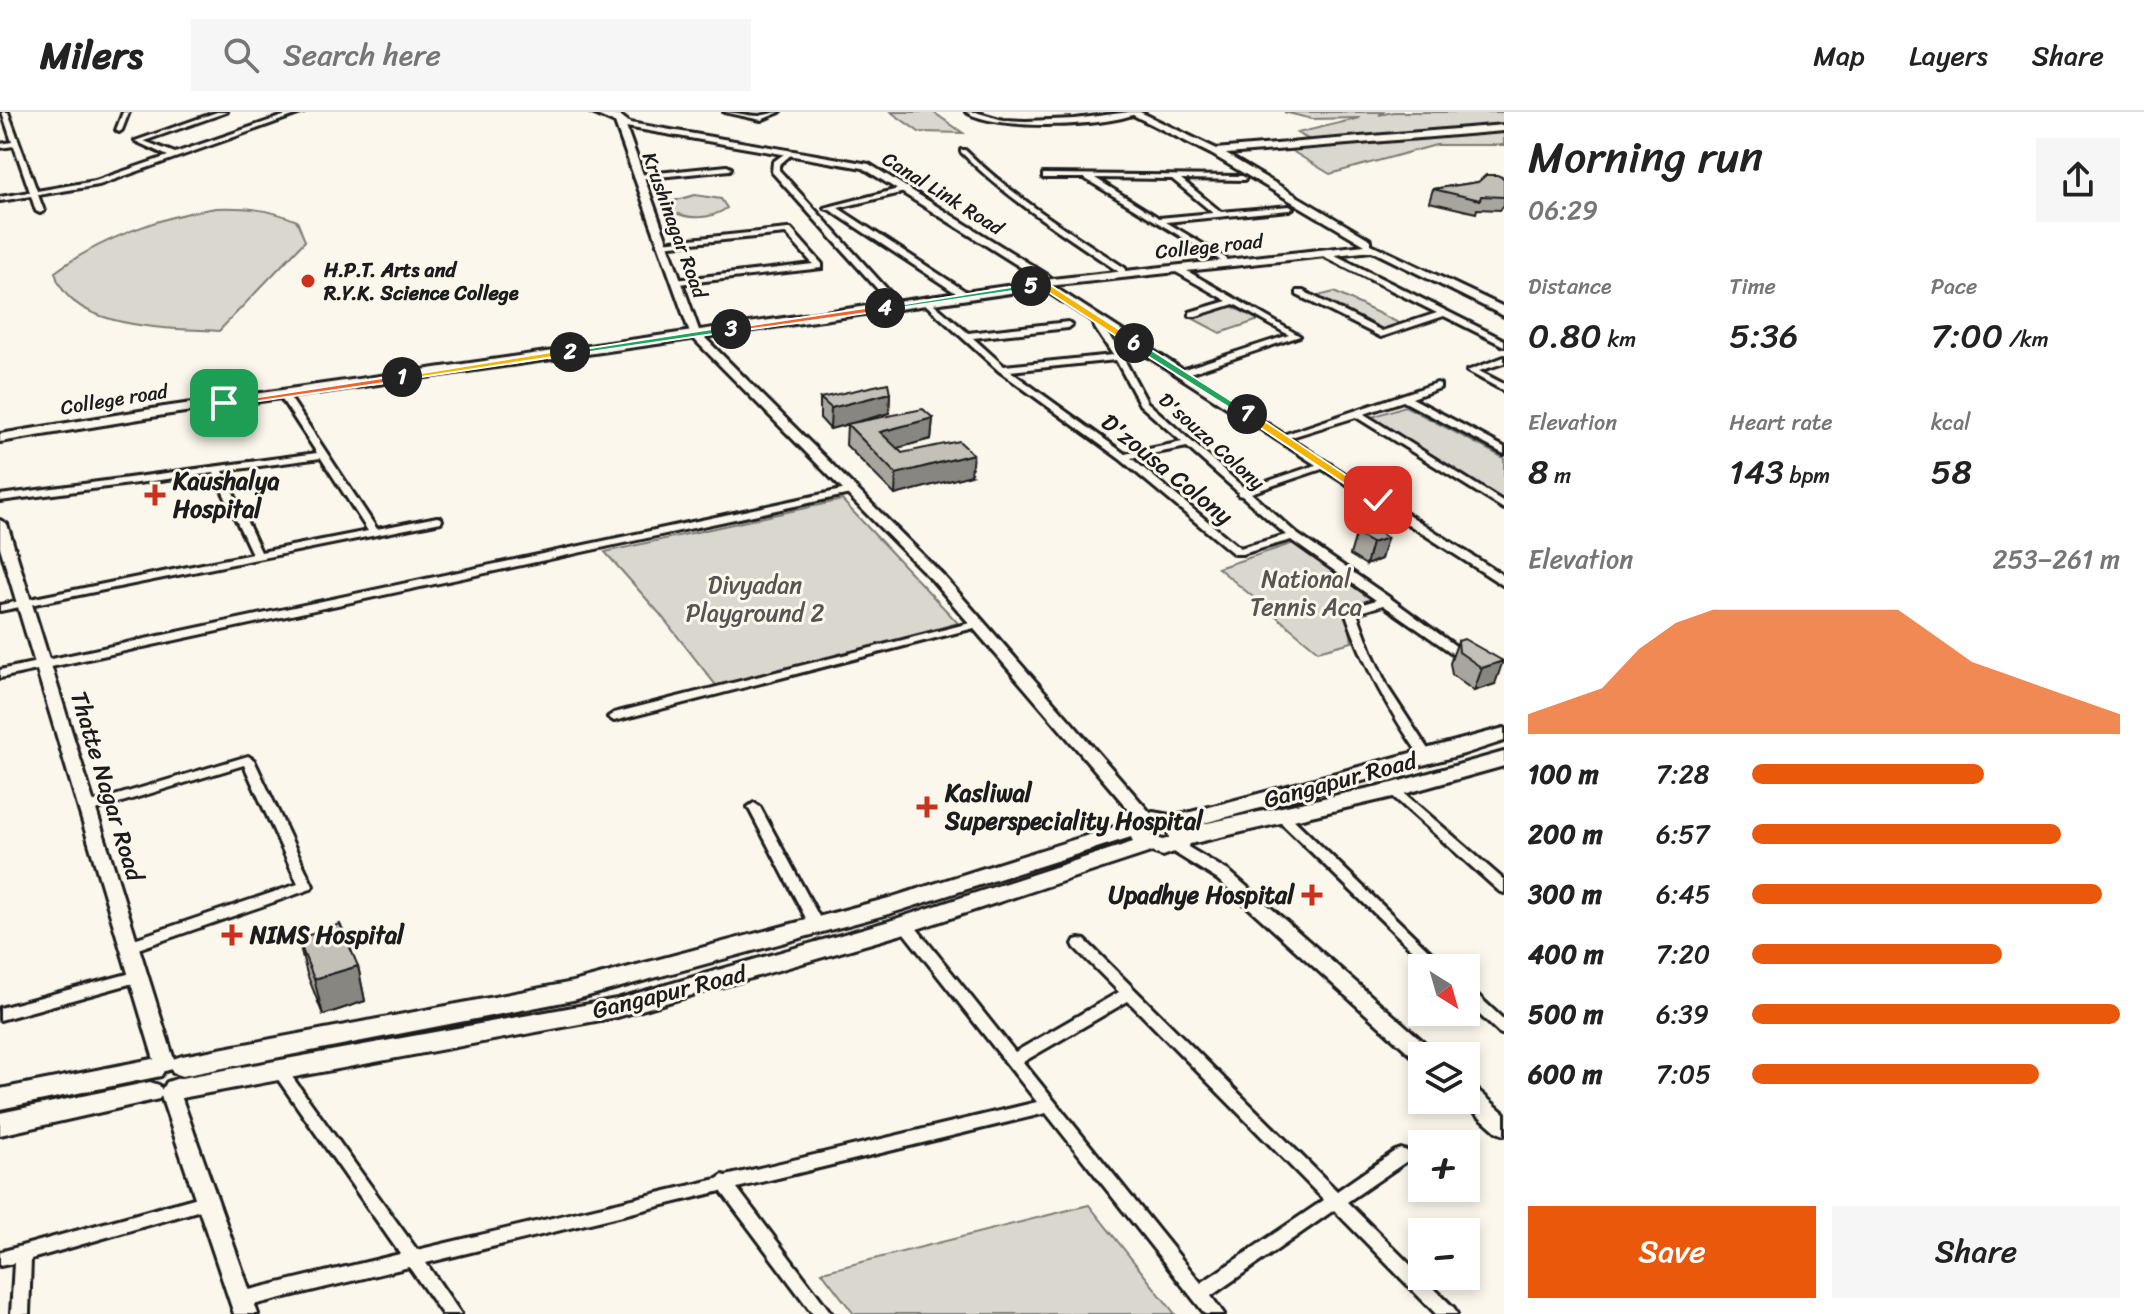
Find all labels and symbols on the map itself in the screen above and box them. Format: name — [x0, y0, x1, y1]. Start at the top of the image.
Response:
street label: Canal Link Road — [875, 142, 1012, 246]
street label: Krushinagar Road — [632, 147, 718, 305]
street label: College road — [1153, 223, 1266, 270]
place label: H.P.T. Arts and R.Y.K. Science College — [323, 253, 519, 311]
pin: 5 — [1011, 266, 1051, 306]
marker: H.P.T. Arts and R.Y.K. Science College — [299, 272, 317, 290]
pin: 4 — [865, 288, 905, 328]
pin: 3 — [711, 309, 751, 349]
pin: 6 — [1114, 323, 1154, 363]
pin: 2 — [550, 332, 590, 372]
pin: 1 — [382, 357, 422, 397]
pin — [190, 369, 258, 437]
street label: College road — [58, 374, 172, 425]
street label: D'souza Colony — [1150, 384, 1274, 500]
pin: 7 — [1227, 394, 1267, 434]
street label: D'zousa Colony — [1091, 402, 1243, 536]
place label: Kaushalya Hospital — [172, 460, 280, 530]
pin — [1344, 466, 1412, 534]
marker: Kaushalya Hospital — [144, 484, 166, 506]
park label: National Tennis Aca — [1250, 558, 1362, 628]
park label: Divyadan Playground 2 — [686, 564, 824, 634]
street label: Thatte Nagar Road — [58, 686, 156, 887]
street label: Gangapur Road — [1259, 739, 1423, 821]
place label: Kasliwal Superspeciality Hospital — [944, 772, 1204, 842]
marker: Kasliwal Superspeciality Hospital — [916, 796, 938, 818]
place label: Upadhye Hospital — [1109, 874, 1295, 916]
marker: Upadhye Hospital — [1301, 884, 1323, 906]
place label: NIMS Hospital — [249, 914, 405, 956]
marker: NIMS Hospital — [221, 924, 243, 946]
street label: Gangapur Road — [588, 952, 752, 1031]
north arrow — [1408, 954, 1480, 1026]

